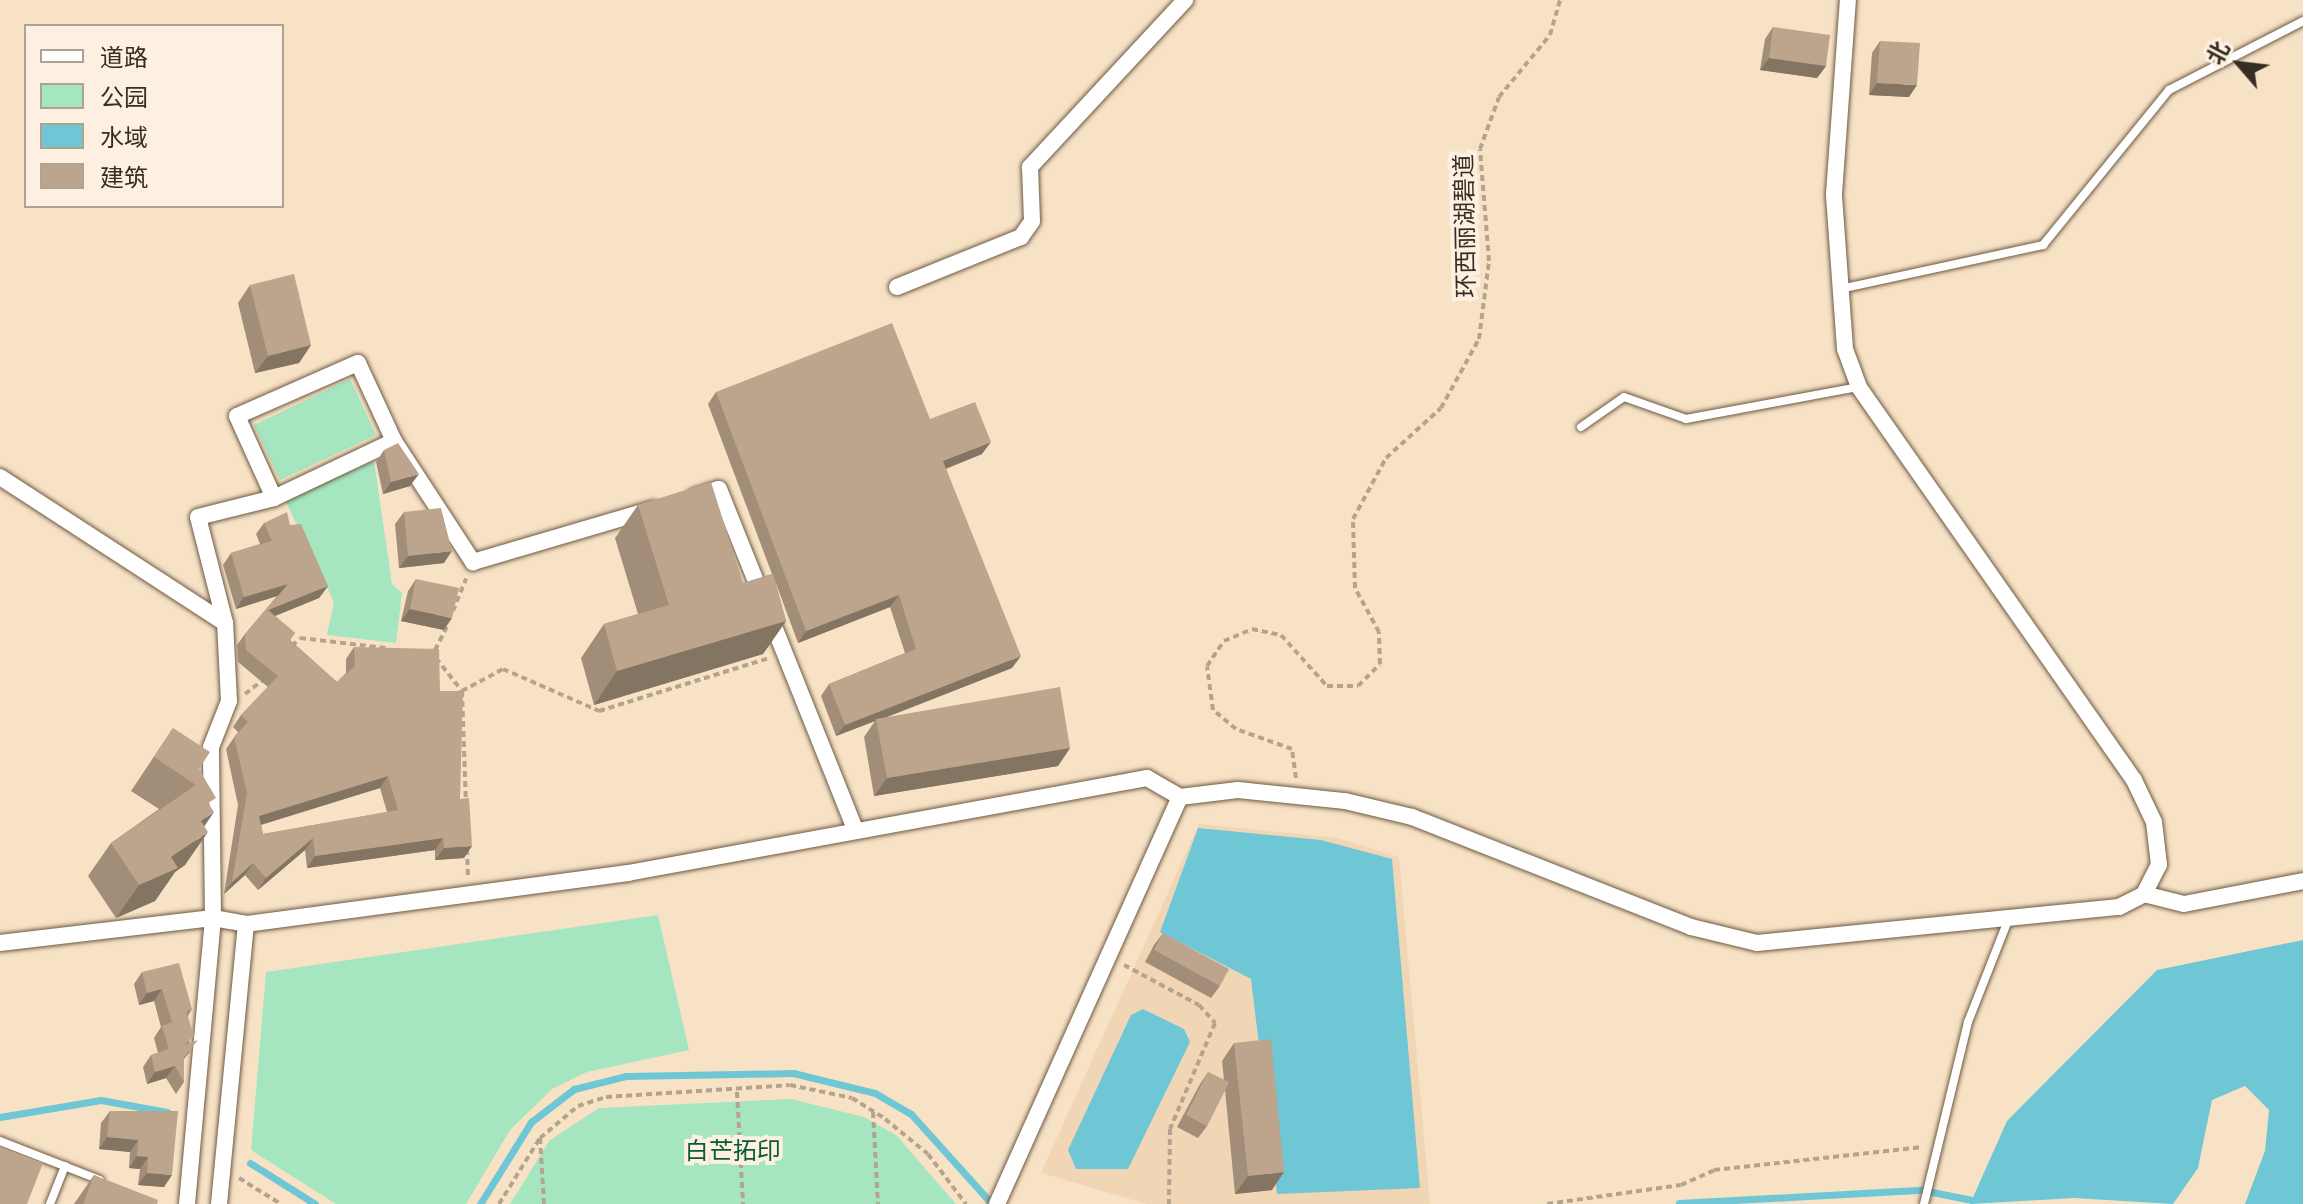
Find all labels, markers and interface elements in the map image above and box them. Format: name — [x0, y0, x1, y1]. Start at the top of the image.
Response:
legend — [24, 24, 284, 208]
north arrow — [2199, 24, 2279, 104]
text: 北 — [2198, 35, 2238, 70]
text: 道路 — [100, 39, 148, 75]
text: 公园 — [100, 79, 148, 115]
text: 水域 — [100, 119, 148, 155]
street label: 环西丽湖碧道 — [1449, 154, 1481, 298]
text: 建筑 — [100, 159, 148, 195]
park label: 白芒拓印 — [685, 1137, 781, 1165]

